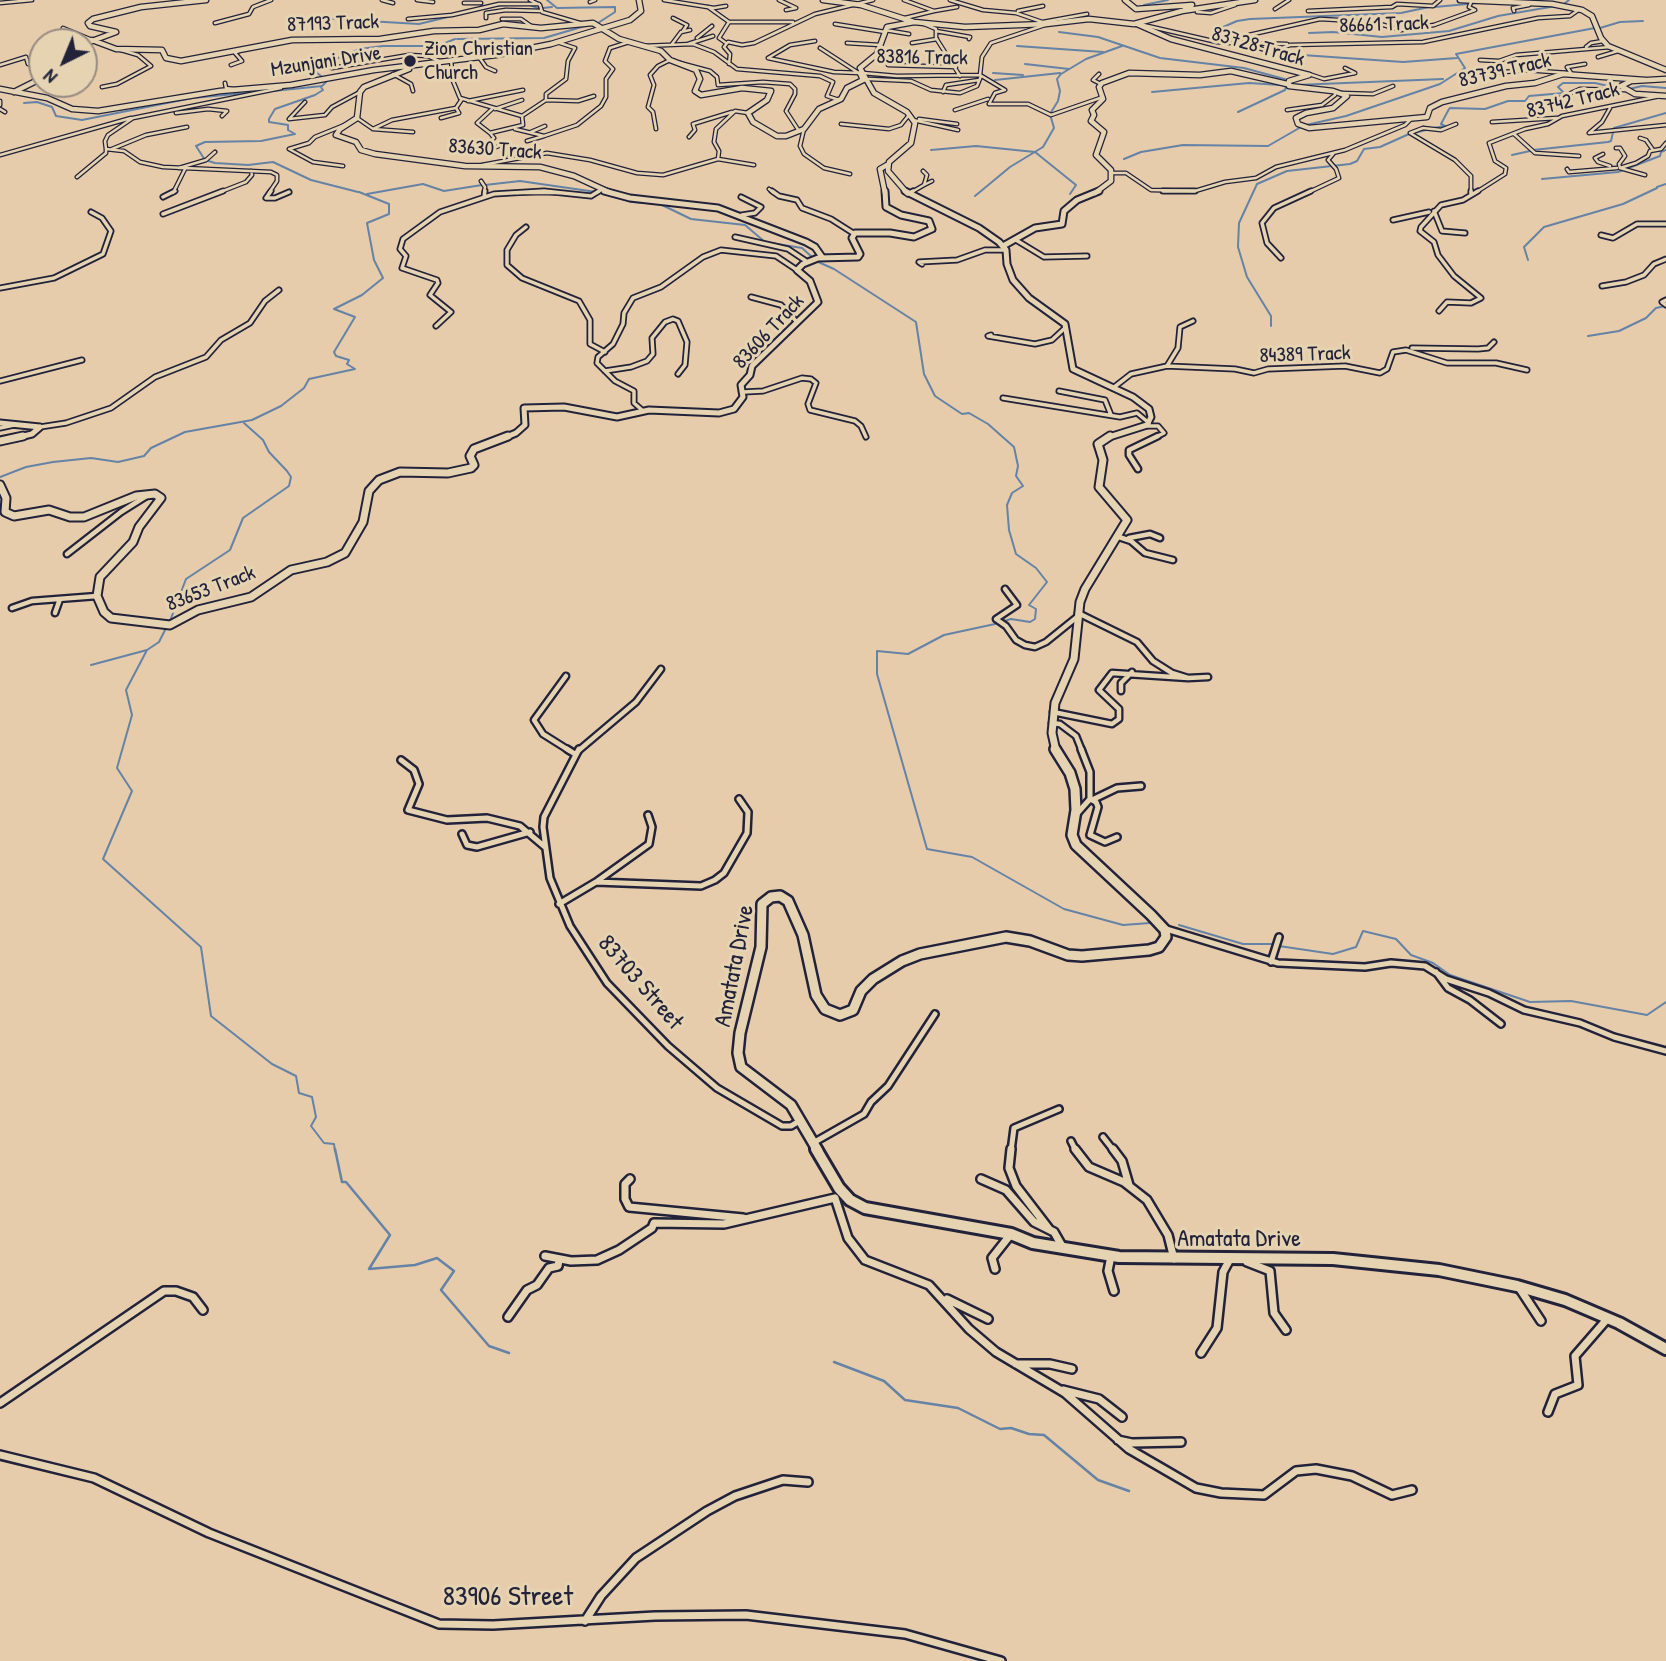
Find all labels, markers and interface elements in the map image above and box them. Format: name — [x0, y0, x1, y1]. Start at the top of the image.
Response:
street label: 87193 Track — [287, 10, 379, 38]
street label: 86661 Track — [1339, 11, 1429, 39]
street label: 83728 Track — [1209, 22, 1307, 72]
north arrow — [28, 28, 98, 98]
place label: Zion Christian Church — [424, 36, 533, 86]
street label: Mzunjani Drive — [269, 41, 383, 83]
street label: 83816 Track — [876, 45, 968, 71]
street label: 83739 Track — [1456, 48, 1554, 94]
marker: Zion Christian Church — [402, 53, 418, 69]
text: N — [37, 64, 63, 90]
street label: 83742 Track — [1524, 77, 1622, 125]
street label: 83630 Track — [447, 134, 543, 166]
street label: 83606 Track — [728, 290, 810, 374]
street label: 84389 Track — [1259, 341, 1351, 369]
street label: 83653 Track — [163, 561, 259, 617]
street label: Amatata Drive — [709, 903, 761, 1029]
street label: 83703 Street — [591, 930, 689, 1036]
street label: Amatata Drive — [1177, 1226, 1301, 1254]
street label: 83906 Street — [443, 1581, 573, 1615]

